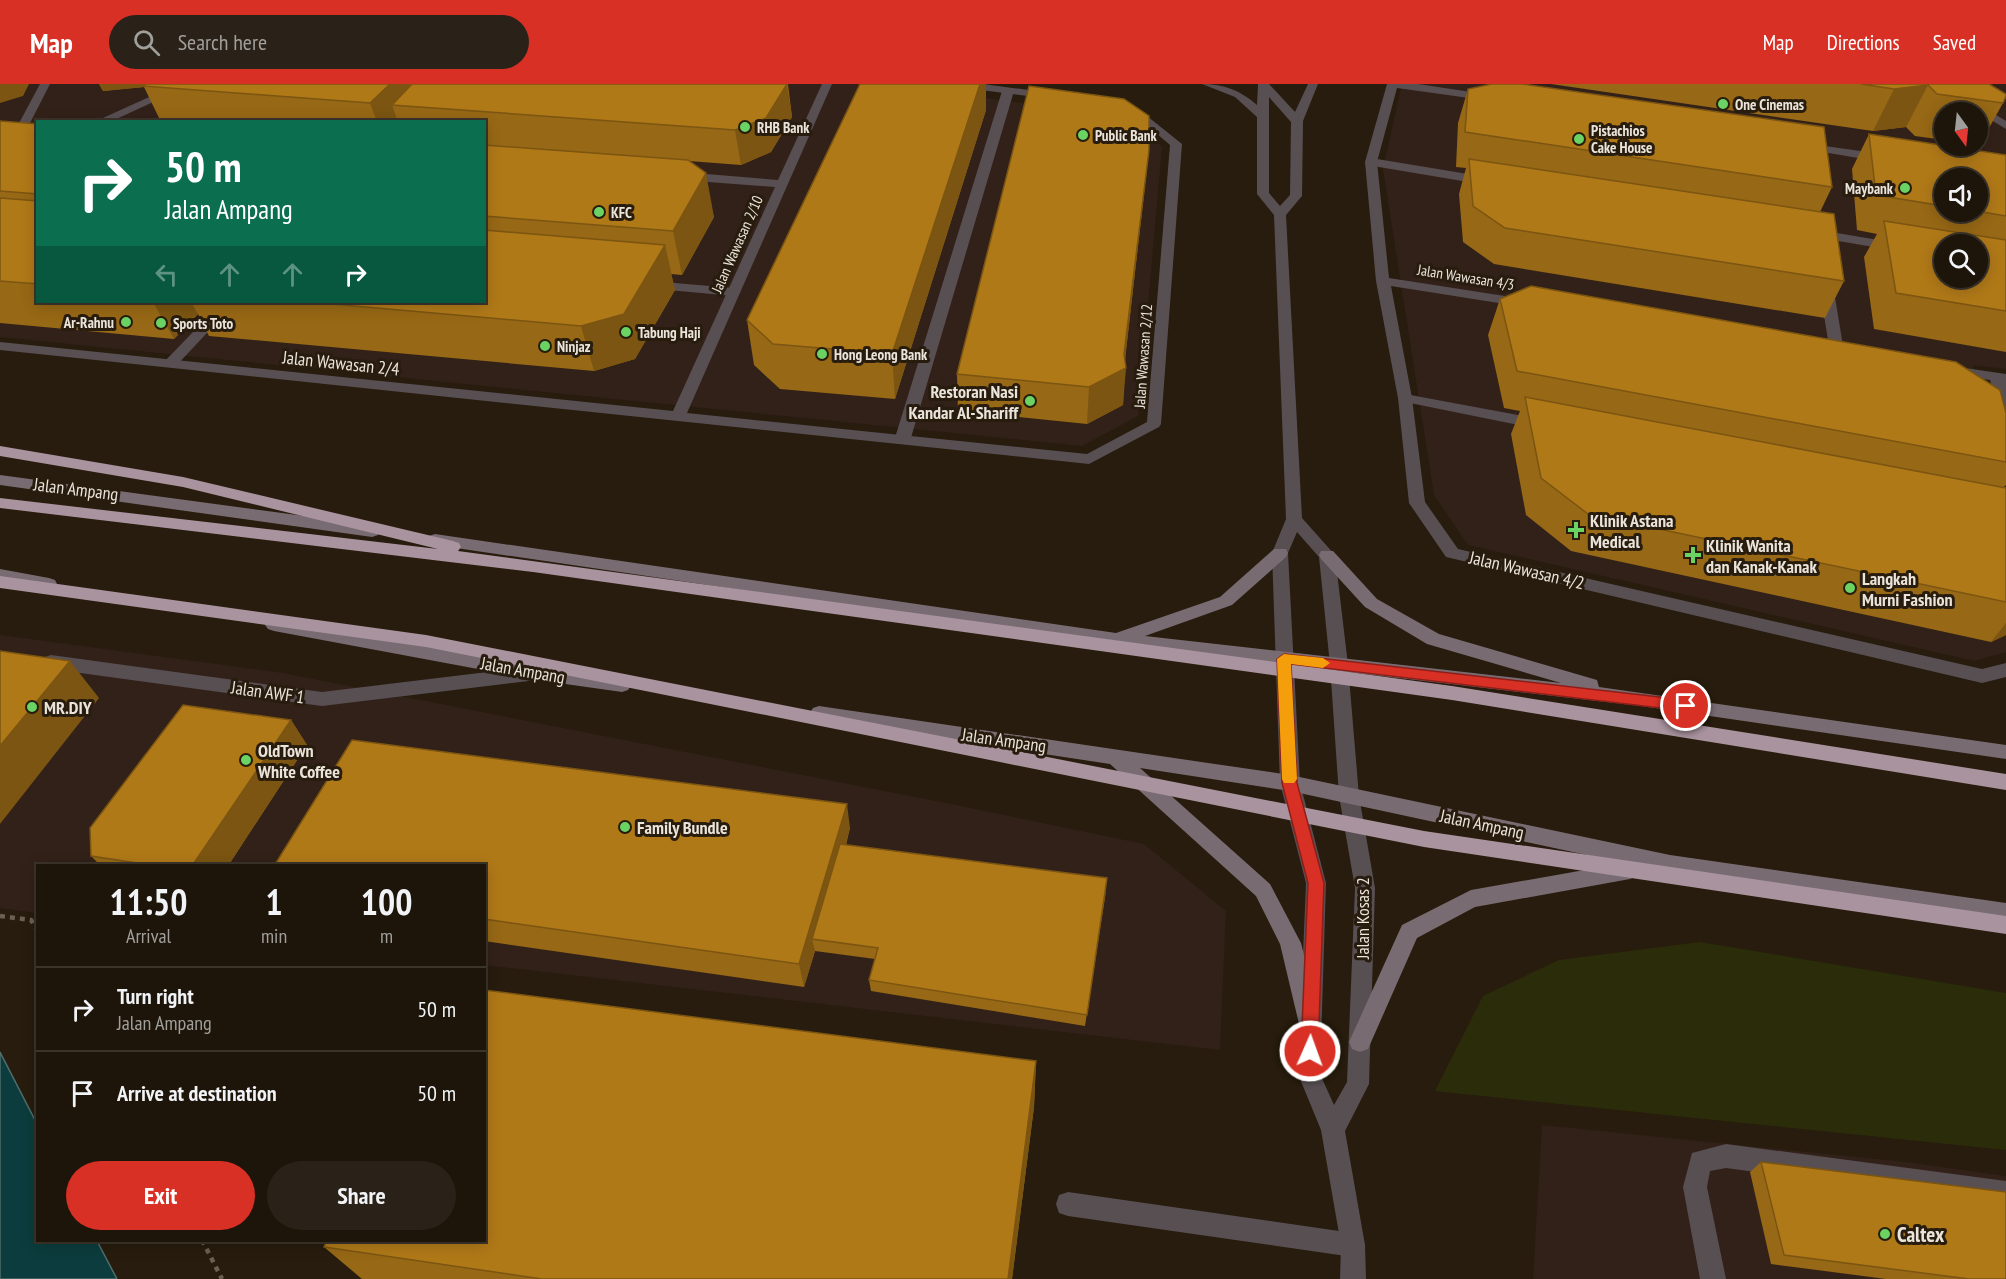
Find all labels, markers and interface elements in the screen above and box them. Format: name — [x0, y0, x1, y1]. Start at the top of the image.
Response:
search box — [109, 15, 529, 69]
text: Map — [30, 24, 73, 61]
icon: search — [130, 26, 163, 59]
text: Search here — [178, 28, 267, 56]
text: Map — [1763, 29, 1794, 56]
text: Directions — [1827, 29, 1900, 56]
text: Saved — [1933, 29, 1976, 56]
place label: One Cinemas — [1735, 95, 1804, 114]
marker: One Cinemas — [1716, 97, 1730, 111]
north arrow — [1934, 102, 1988, 156]
map controls — [1934, 102, 1988, 288]
place label: RHB Bank — [757, 118, 810, 137]
marker: RHB Bank — [738, 120, 752, 134]
place label: Pistachios Cake House — [1591, 121, 1653, 157]
place label: Public Bank — [1095, 126, 1157, 145]
marker: Public Bank — [1076, 128, 1090, 142]
marker: Pistachios Cake House — [1572, 132, 1586, 146]
text: 50 m — [165, 139, 242, 194]
icon: right — [66, 144, 144, 222]
button: sound — [1934, 168, 1988, 222]
place label: Maybank — [1845, 179, 1894, 198]
marker: Maybank — [1898, 181, 1912, 195]
text: Jalan Ampang — [165, 192, 293, 226]
street label: Jalan Wawasan 2/10 — [707, 192, 767, 297]
place label: KFC — [611, 203, 632, 222]
marker: KFC — [592, 205, 606, 219]
button: search — [1934, 234, 1988, 288]
icon: left — [150, 258, 183, 291]
icon: ahead — [213, 258, 246, 291]
icon: ahead — [276, 258, 309, 291]
icon: right — [339, 258, 372, 291]
street label: Jalan Wawasan 4/3 — [1415, 260, 1516, 294]
street label: Jalan Wawasan 2/12 — [1130, 303, 1156, 410]
place label: Ar-Rahnu — [63, 313, 114, 332]
place label: Sports Toto — [173, 314, 234, 333]
marker: Ar-Rahnu — [119, 315, 133, 329]
marker: Sports Toto — [154, 316, 168, 330]
place label: Tabung Haji — [638, 323, 701, 342]
marker: Tabung Haji — [619, 325, 633, 339]
place label: Ninjaz — [557, 337, 591, 356]
marker: Ninjaz — [538, 339, 552, 353]
street label: Jalan Wawasan 2/4 — [280, 345, 401, 381]
place label: Hong Leong Bank — [834, 345, 928, 364]
marker: Hong Leong Bank — [815, 347, 829, 361]
place label: Restoran Nasi Kandar Al-Shariff — [908, 380, 1019, 424]
marker: Restoran Nasi Kandar Al-Shariff — [1023, 394, 1037, 408]
street label: Jalan Ampang — [31, 472, 120, 506]
place label: Klinik Astana Medical — [1590, 509, 1673, 553]
marker: Klinik Astana Medical — [1567, 521, 1585, 539]
place label: Klinik Wanita dan Kanak-Kanak — [1706, 534, 1818, 578]
street label: Jalan Wawasan 4/2 — [1466, 545, 1587, 594]
marker: Klinik Wanita dan Kanak-Kanak — [1684, 546, 1702, 564]
place label: Langkah Murni Fashion — [1862, 567, 1953, 611]
marker: Langkah Murni Fashion — [1843, 581, 1857, 595]
street label: Jalan Ampang — [478, 651, 567, 689]
street label: Jalan AWF 1 — [229, 675, 306, 709]
pin — [1660, 680, 1711, 731]
icon: arrive — [1669, 689, 1702, 722]
place label: MR.DIY — [44, 696, 92, 719]
marker: MR.DIY — [25, 700, 39, 714]
street label: Jalan Ampang — [959, 723, 1048, 757]
place label: OldTown White Coffee — [257, 739, 340, 783]
marker: OldTown White Coffee — [239, 753, 253, 767]
street label: Jalan Ampang — [1437, 804, 1526, 844]
place label: Family Bundle — [637, 816, 728, 839]
marker: Family Bundle — [618, 820, 632, 834]
street label: Jalan Kosas 2 — [1351, 877, 1374, 960]
text: 11:50 — [110, 878, 187, 925]
text: 1 — [265, 878, 283, 925]
text: 100 — [361, 878, 412, 925]
text: Arrival — [126, 923, 171, 949]
text: min — [261, 923, 287, 949]
text: m — [380, 923, 393, 949]
text: Turn right — [117, 982, 194, 1010]
icon: right — [66, 993, 99, 1026]
text: 50 m — [417, 995, 456, 1023]
text: Jalan Ampang — [117, 1010, 212, 1036]
position arrow — [1278, 1019, 1342, 1083]
icon: arrive — [66, 1077, 99, 1110]
text: Arrive at destination — [117, 1079, 277, 1107]
text: 50 m — [417, 1079, 456, 1107]
button: Exit — [66, 1161, 255, 1230]
button: Share — [267, 1161, 456, 1230]
place label: Caltex — [1897, 1221, 1945, 1248]
marker: Caltex — [1878, 1227, 1892, 1241]

